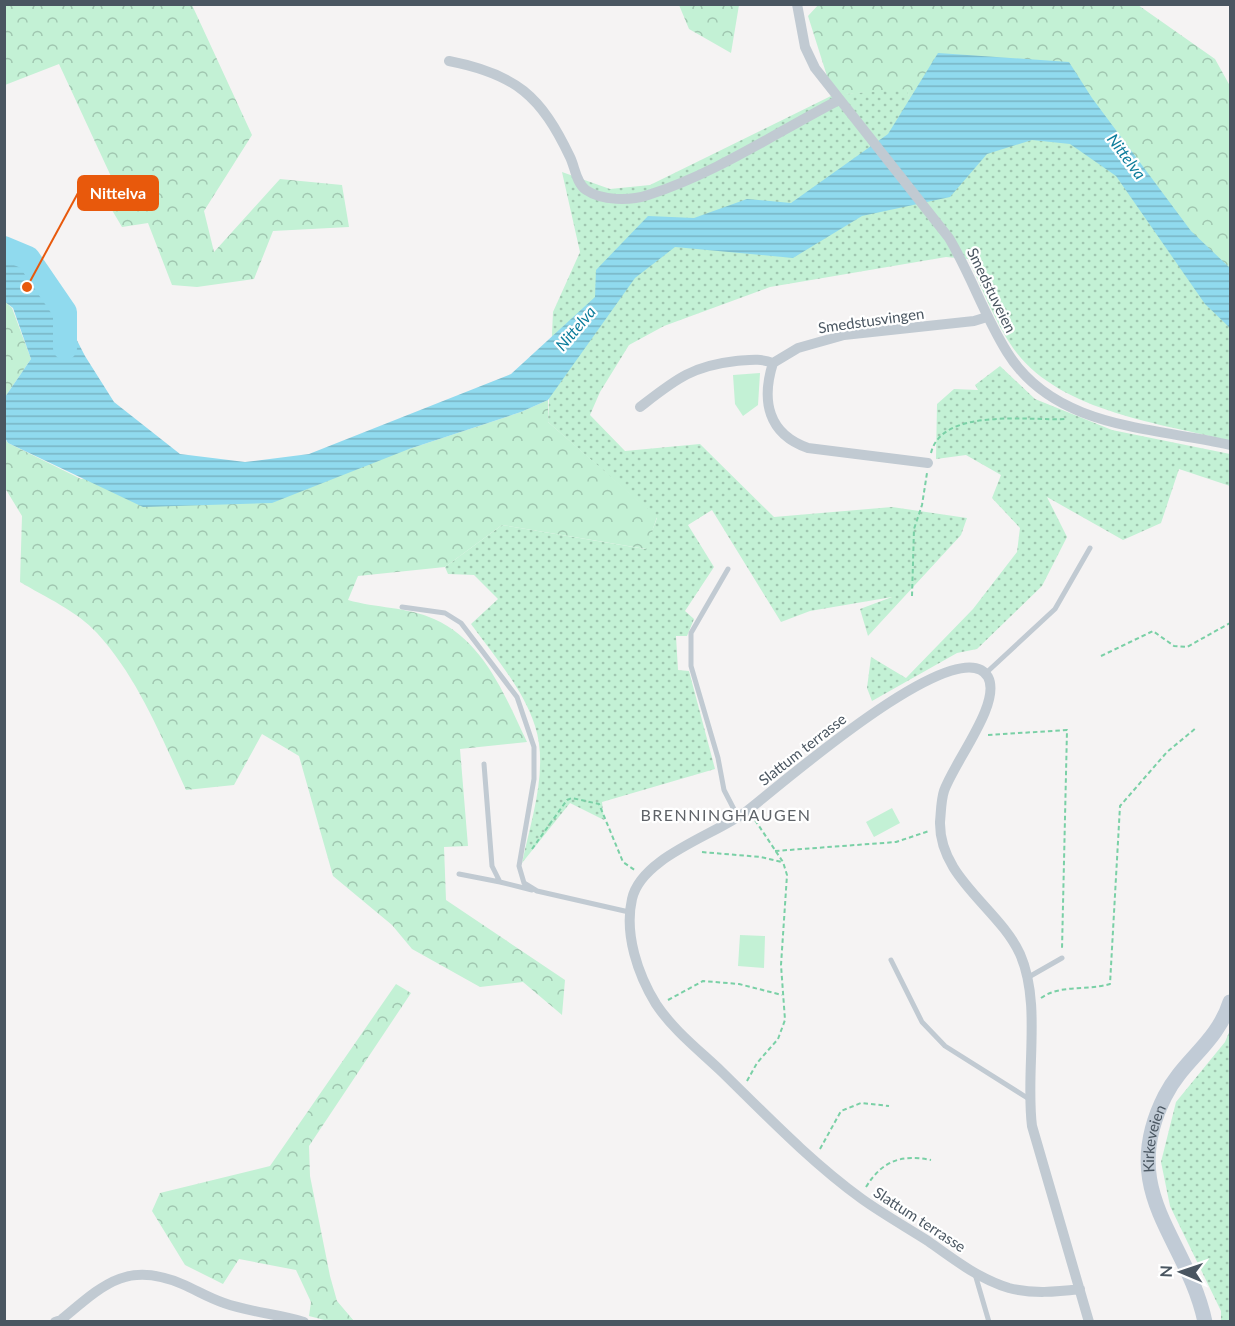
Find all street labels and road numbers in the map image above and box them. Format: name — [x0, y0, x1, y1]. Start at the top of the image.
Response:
street label: Smedstuveien — [964, 245, 1020, 335]
street label: Smedstusvingen — [817, 304, 925, 336]
street label: Slattum terrasse — [755, 709, 849, 789]
street label: Kirkeveien — [1139, 1102, 1169, 1173]
street label: Slattum terrasse — [871, 1183, 969, 1255]

